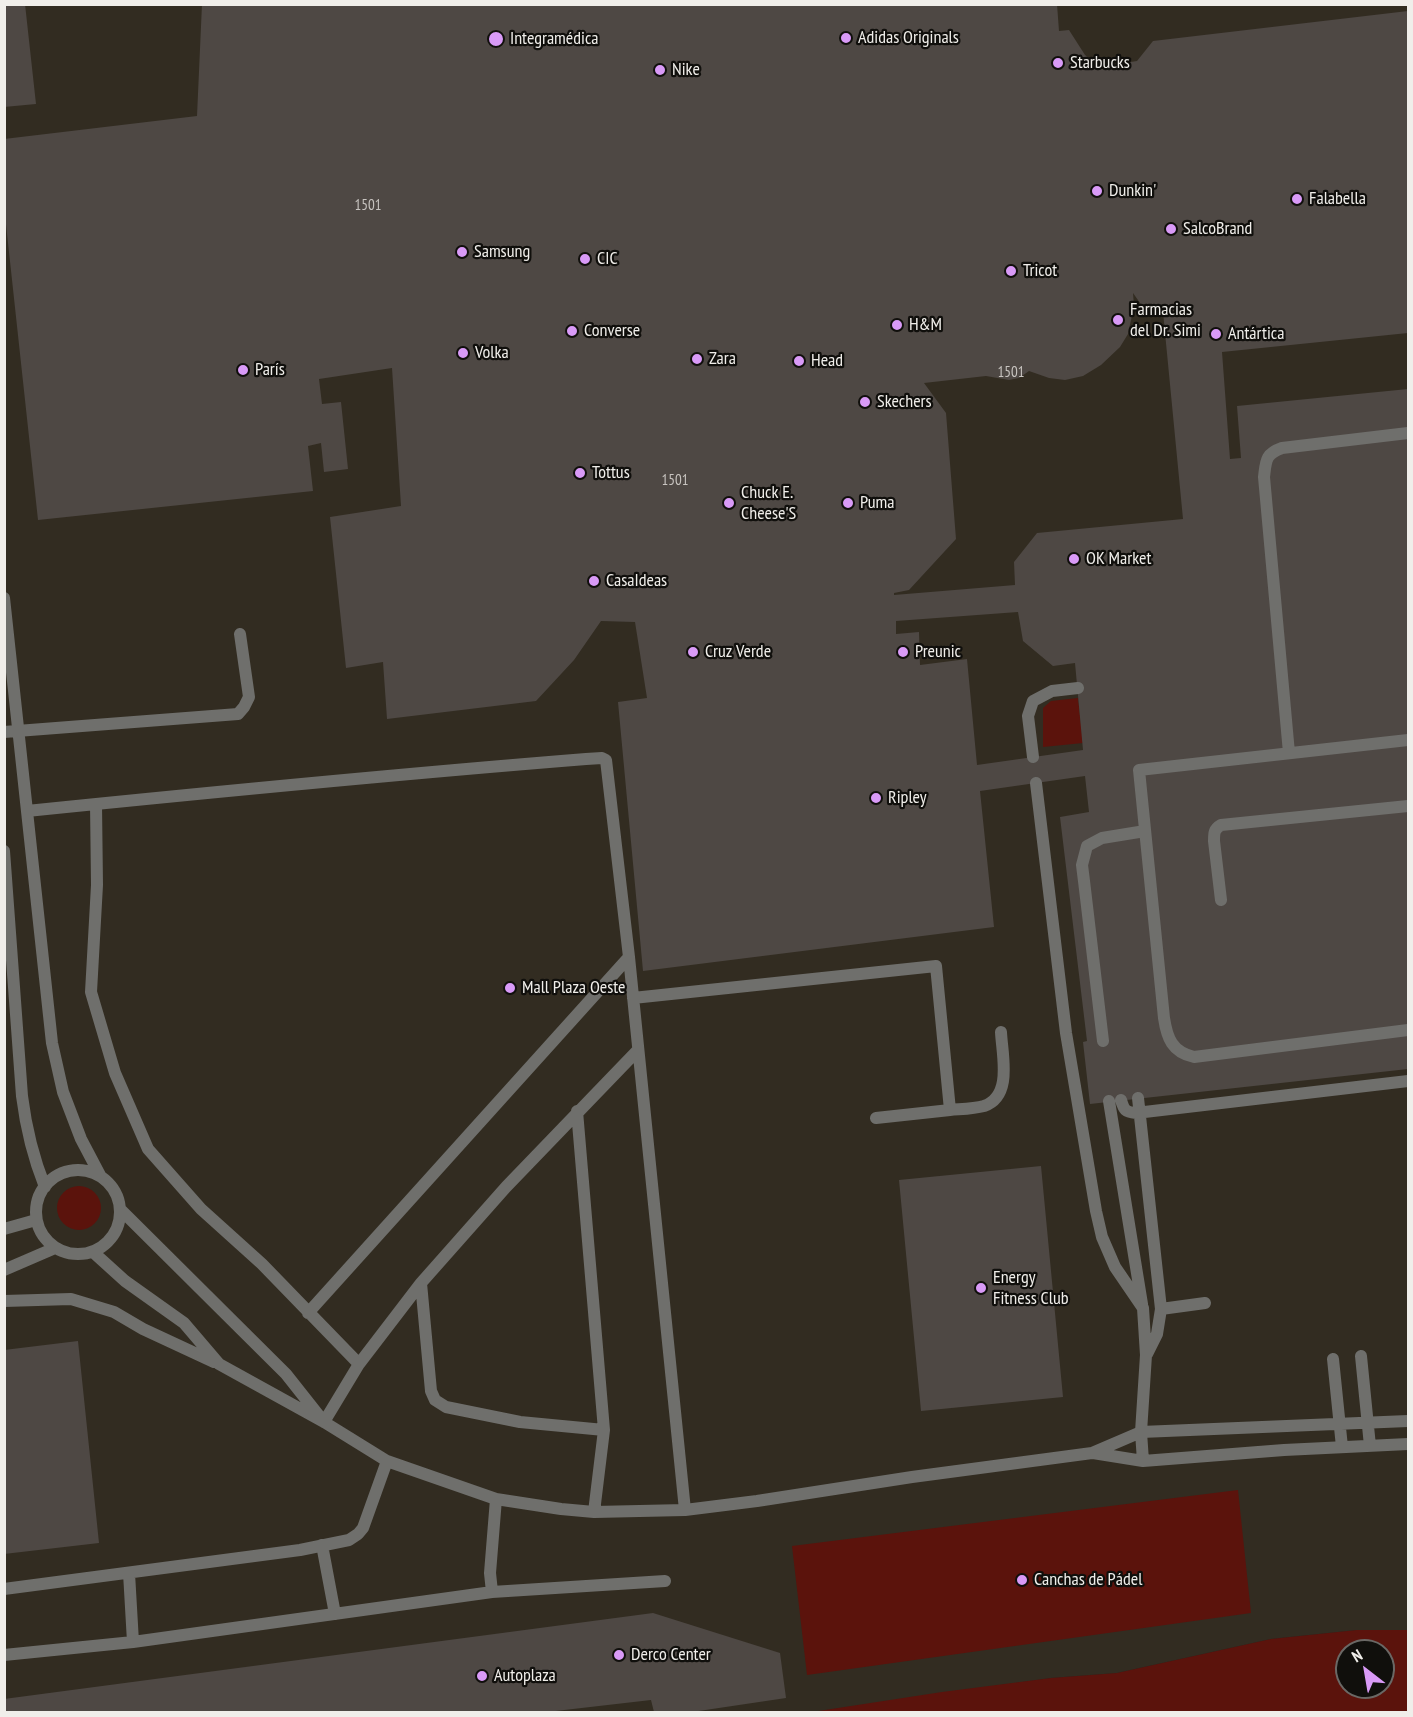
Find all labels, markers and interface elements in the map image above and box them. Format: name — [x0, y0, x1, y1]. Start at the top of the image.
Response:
place label: Adidas Originals — [858, 27, 959, 49]
place label: Integramédica — [510, 28, 599, 50]
marker: Integramédica — [487, 30, 505, 48]
marker: Adidas Originals — [839, 31, 853, 45]
place label: Starbucks — [1070, 52, 1130, 74]
marker: Starbucks — [1051, 56, 1065, 70]
place label: Nike — [672, 59, 700, 81]
marker: Nike — [653, 63, 667, 77]
place label: Dunkin' — [1109, 180, 1156, 202]
marker: Dunkin' — [1090, 184, 1104, 198]
place label: Falabella — [1309, 188, 1366, 210]
marker: Falabella — [1290, 192, 1304, 206]
house number: 1501 — [355, 197, 381, 215]
place label: SalcoBrand — [1183, 218, 1252, 240]
marker: SalcoBrand — [1164, 222, 1178, 236]
place label: Samsung — [474, 241, 530, 263]
marker: Samsung — [455, 245, 469, 259]
place label: CIC — [597, 248, 618, 270]
marker: CIC — [578, 252, 592, 266]
place label: Tricot — [1023, 260, 1057, 282]
marker: Tricot — [1004, 264, 1018, 278]
place label: Farmacias del Dr. Simi — [1130, 299, 1201, 342]
marker: Farmacias del Dr. Simi — [1111, 313, 1125, 327]
place label: H&M — [909, 314, 942, 336]
marker: H&M — [890, 318, 904, 332]
place label: Converse — [584, 320, 640, 342]
place label: Antártica — [1228, 323, 1284, 345]
marker: Converse — [565, 324, 579, 338]
marker: Antártica — [1209, 327, 1223, 341]
place label: Volka — [475, 342, 509, 364]
marker: Volka — [456, 346, 470, 360]
place label: Zara — [709, 348, 736, 370]
place label: Head — [811, 350, 843, 372]
marker: Zara — [690, 352, 704, 366]
marker: Head — [792, 354, 806, 368]
place label: París — [255, 359, 285, 381]
marker: París — [236, 363, 250, 377]
house number: 1501 — [998, 364, 1024, 382]
place label: Skechers — [877, 391, 932, 413]
marker: Skechers — [858, 395, 872, 409]
place label: Tottus — [592, 462, 630, 484]
marker: Tottus — [573, 466, 587, 480]
house number: 1501 — [662, 472, 688, 490]
place label: Chuck E. Cheese'S — [741, 482, 796, 524]
place label: Puma — [860, 492, 894, 514]
marker: Chuck E. Cheese'S — [722, 496, 736, 510]
marker: Puma — [841, 496, 855, 510]
place label: OK Market — [1086, 548, 1151, 570]
marker: OK Market — [1067, 552, 1081, 566]
place label: CasaIdeas — [606, 570, 667, 592]
marker: CasaIdeas — [587, 574, 601, 588]
place label: Cruz Verde — [705, 641, 771, 663]
place label: Preunic — [915, 641, 961, 663]
marker: Cruz Verde — [686, 645, 700, 659]
marker: Preunic — [896, 645, 910, 659]
place label: Ripley — [888, 787, 926, 809]
marker: Ripley — [869, 791, 883, 805]
place label: Mall Plaza Oeste — [522, 977, 626, 999]
marker: Mall Plaza Oeste — [503, 981, 517, 995]
place label: Energy Fitness Club — [993, 1267, 1069, 1310]
marker: Energy Fitness Club — [974, 1281, 988, 1295]
place label: Canchas de Pádel — [1034, 1569, 1142, 1591]
marker: Canchas de Pádel — [1015, 1573, 1029, 1587]
north arrow — [1335, 1639, 1395, 1699]
place label: Derco Center — [631, 1644, 711, 1666]
text: N — [1348, 1644, 1366, 1666]
marker: Derco Center — [612, 1648, 626, 1662]
place label: Autoplaza — [494, 1665, 556, 1687]
marker: Autoplaza — [475, 1669, 489, 1683]

